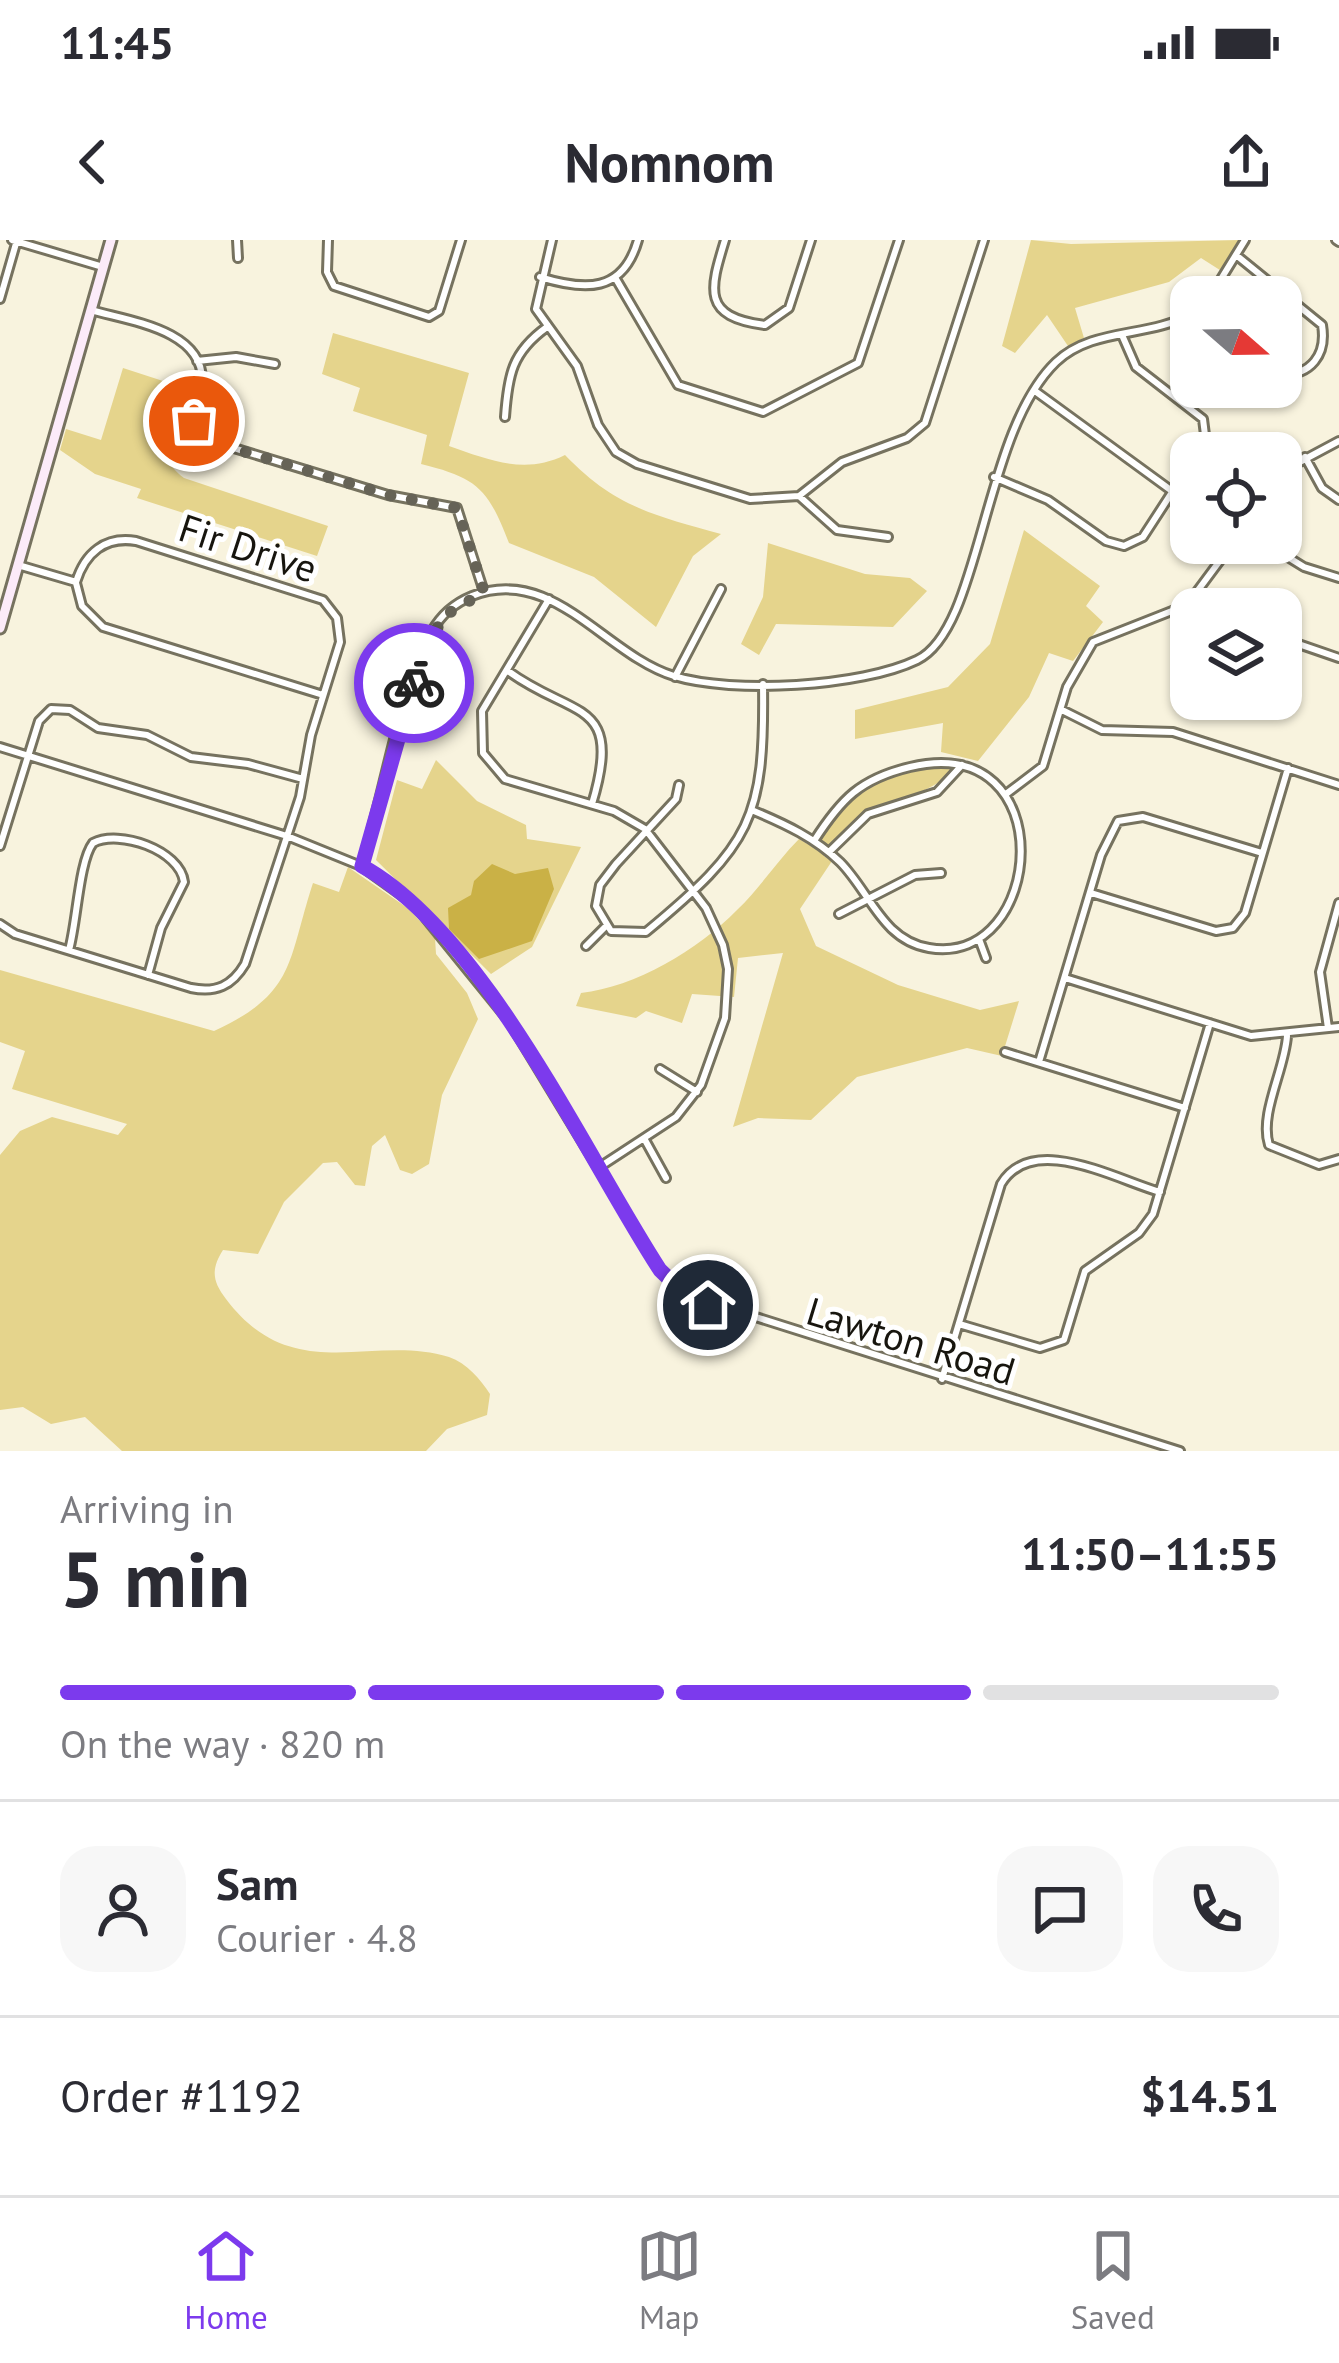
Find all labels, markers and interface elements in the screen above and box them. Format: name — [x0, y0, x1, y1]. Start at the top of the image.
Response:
text: 11:45 — [60, 13, 174, 71]
text: Nomnom — [565, 127, 774, 197]
icon: back — [60, 129, 126, 195]
icon: share — [1213, 129, 1279, 195]
north arrow — [1170, 276, 1302, 408]
map controls — [1170, 276, 1302, 720]
pin — [143, 370, 245, 472]
icon: bag — [161, 388, 227, 454]
button: locate — [1170, 432, 1302, 564]
street label: Fir Drive — [173, 501, 323, 594]
button: layers — [1170, 588, 1302, 720]
courier — [354, 623, 474, 743]
icon: bike — [381, 650, 447, 716]
pin — [657, 1254, 759, 1356]
icon: home — [675, 1272, 741, 1338]
street label: Lawton Road — [801, 1285, 1022, 1396]
text: Arriving in — [60, 1483, 234, 1534]
text: 11:50–11:55 — [1021, 1524, 1279, 1582]
text: 5 min — [60, 1528, 250, 1629]
text: On the way · 820 m — [60, 1718, 385, 1769]
button: person — [60, 1846, 186, 1972]
button: chat — [997, 1846, 1123, 1972]
button: phone — [1153, 1846, 1279, 1972]
text: Sam — [216, 1854, 298, 1912]
text: Courier · 4.8 — [216, 1912, 418, 1963]
text: Order #1192 — [60, 2066, 303, 2124]
text: $14.51 — [1140, 2066, 1279, 2124]
tab: Home — [184, 2223, 268, 2338]
tab: Map — [636, 2223, 702, 2338]
tab: Saved — [1071, 2223, 1155, 2338]

